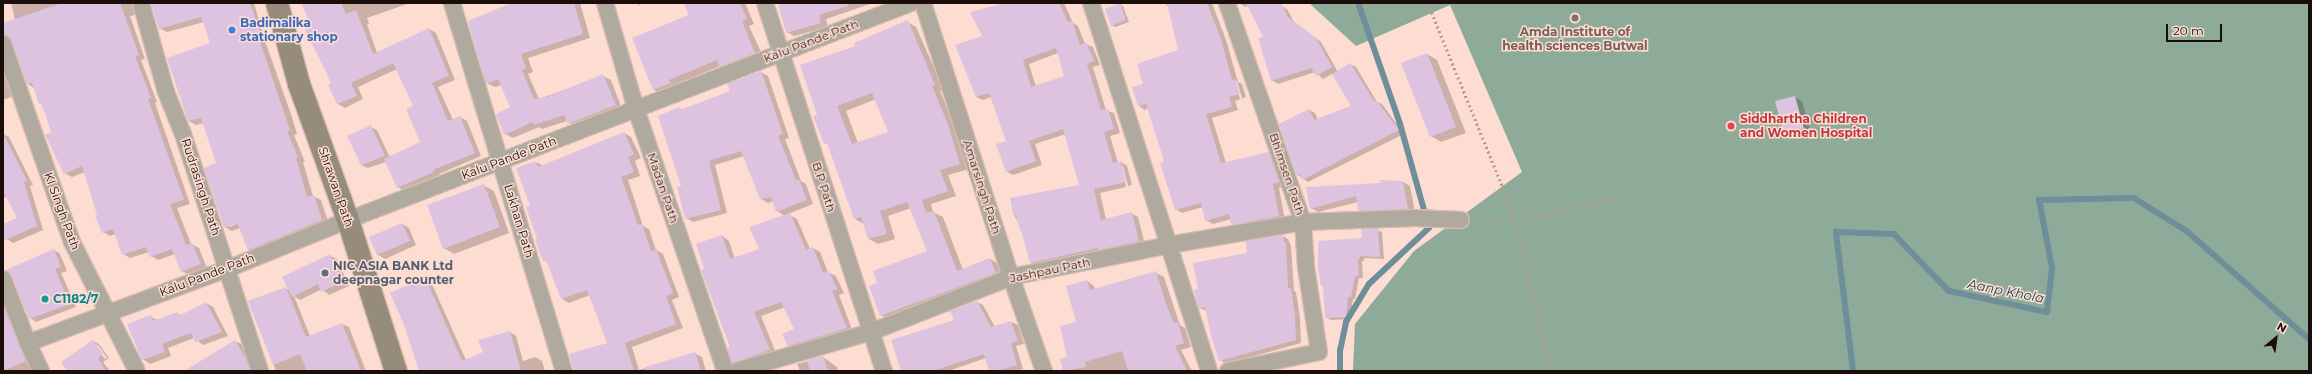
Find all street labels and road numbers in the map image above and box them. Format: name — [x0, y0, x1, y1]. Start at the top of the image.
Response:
street label: Kalu Pande Path — [761, 16, 861, 66]
street label: Bhimsen Path — [1266, 131, 1308, 217]
street label: Kalu Pande Path — [459, 133, 559, 183]
street label: Rudrasingh Path — [178, 137, 224, 237]
street label: Amarsingh Path — [960, 138, 1004, 236]
street label: Shrawan Path — [316, 145, 356, 229]
street label: Madan Path — [644, 151, 682, 225]
street label: B.P Path — [809, 160, 839, 214]
street label: KI Singh Path — [41, 170, 83, 252]
street label: Lakhan Path — [501, 182, 537, 260]
street label: Kalu Pande Path — [157, 250, 257, 300]
street label: Jashpau Path — [1008, 254, 1092, 286]

